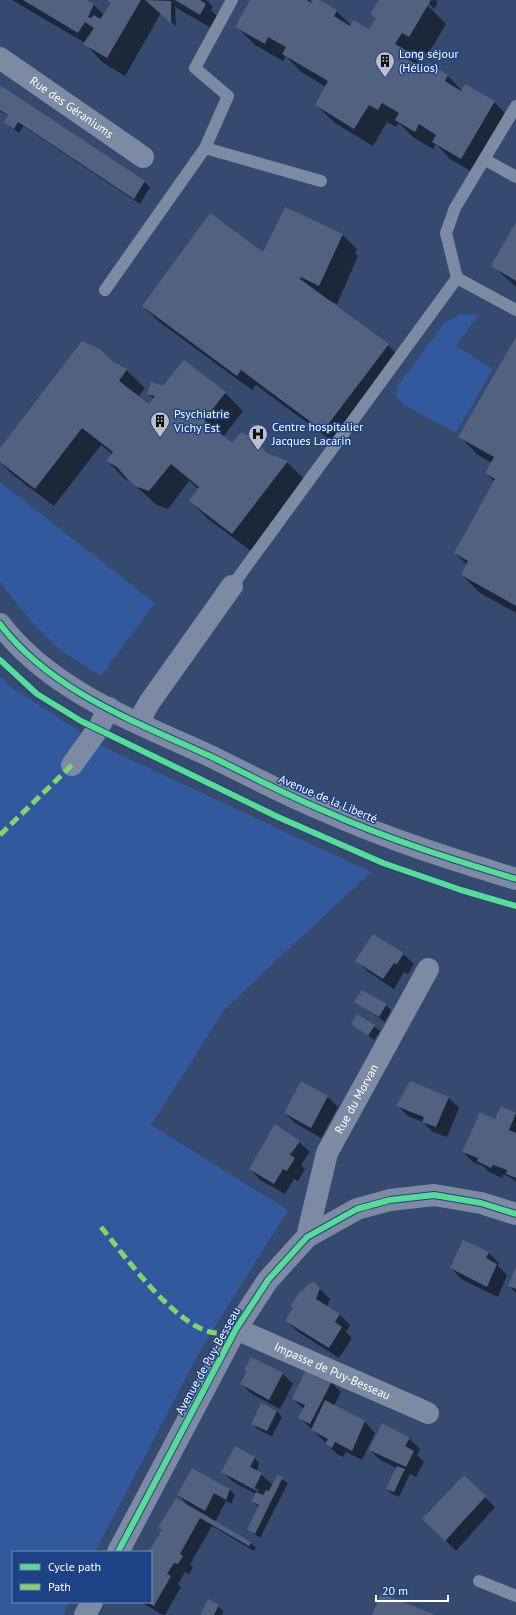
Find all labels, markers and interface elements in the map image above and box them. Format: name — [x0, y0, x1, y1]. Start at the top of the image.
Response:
place label: Long séjour (Hélios) — [399, 46, 458, 75]
building icon: Long séjour (Hélios) — [374, 50, 396, 78]
street label: Rue des Géraniums — [27, 73, 116, 141]
place label: Psychiatrie Vichy Est — [173, 406, 229, 435]
building icon: Psychiatrie Vichy Est — [149, 410, 171, 438]
place label: Centre hospitalier Jacques Lacarin — [271, 419, 363, 448]
hospital icon: Centre hospitalier Jacques Lacarin — [247, 423, 269, 451]
street label: Avenue de la Liberté — [277, 771, 380, 826]
street label: Rue du Morvan — [331, 1061, 381, 1136]
street label: Avenue de Puy-Besseau — [172, 1304, 243, 1417]
street label: Impasse de Puy-Besseau — [272, 1339, 393, 1403]
legend — [12, 1551, 152, 1603]
text: Cycle path — [48, 1559, 101, 1574]
scale bar — [376, 1577, 448, 1603]
text: Path — [48, 1579, 71, 1594]
text: 20 m — [382, 1583, 408, 1598]

